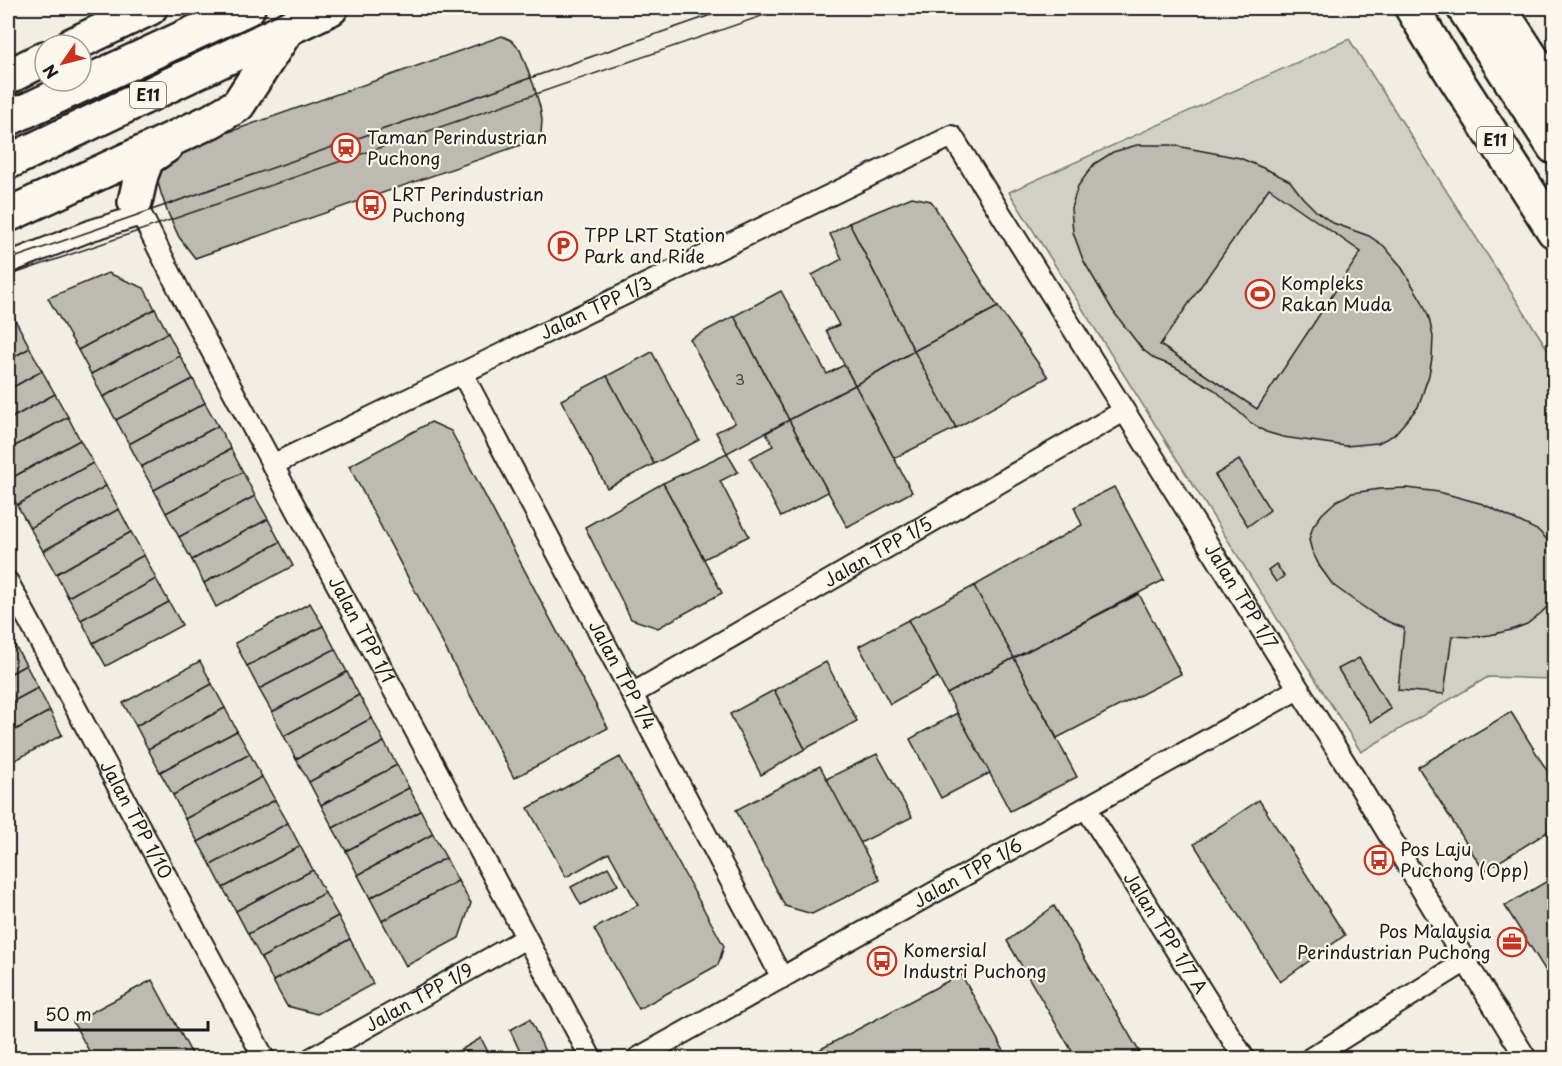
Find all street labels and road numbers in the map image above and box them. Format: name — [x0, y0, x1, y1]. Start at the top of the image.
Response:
road number: E11 — [130, 82, 166, 108]
road number: E11 — [1477, 127, 1513, 153]
street label: Jalan TPP 1/3 — [535, 268, 656, 345]
street label: Jalan TPP 1/5 — [818, 509, 937, 593]
street label: Jalan TPP 1/7 — [1199, 538, 1285, 654]
street label: Jalan TPP 1/1 — [323, 571, 402, 687]
street label: Jalan TPP 1/4 — [583, 615, 663, 734]
street label: Jalan TPP 1/10 — [94, 755, 180, 883]
street label: Jalan TPP 1/6 — [908, 831, 1027, 914]
street label: Jalan TPP 1/7 A — [1118, 866, 1215, 999]
street label: Jalan TPP 1/9 — [360, 955, 478, 1038]

